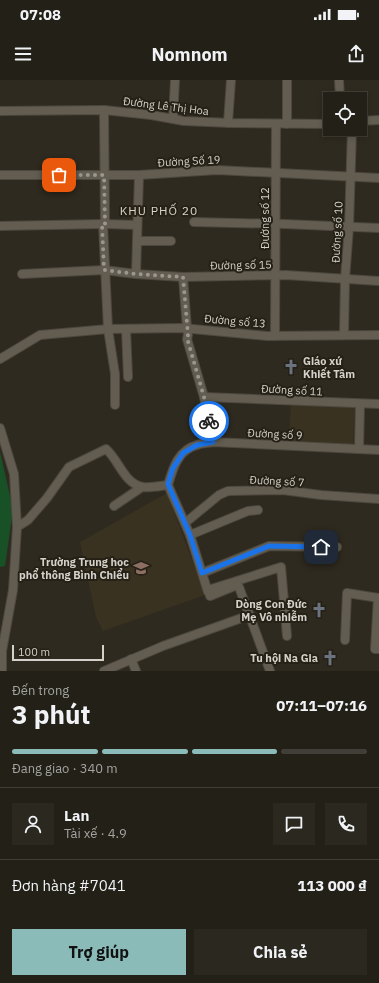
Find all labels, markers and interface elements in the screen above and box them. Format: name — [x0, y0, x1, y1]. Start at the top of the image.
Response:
text: 07:08 — [20, 5, 61, 24]
icon: menu — [12, 43, 34, 65]
text: Nomnom — [151, 43, 228, 66]
icon: share — [345, 43, 367, 65]
map controls — [323, 92, 367, 136]
button: locate — [323, 92, 367, 136]
street label: Đường Lê Thị Hoa — [122, 94, 210, 118]
street label: Đường Số 19 — [157, 152, 221, 170]
pin — [42, 158, 76, 192]
icon: bag — [48, 164, 70, 186]
street label: Đường số 12 — [258, 187, 272, 249]
street label: Đường số 10 — [328, 201, 346, 263]
district label: KHU PHỐ 20 — [120, 202, 198, 218]
street label: Đường số 15 — [210, 257, 272, 273]
street label: Đường số 13 — [204, 311, 266, 331]
place label: Giáo xứ Khiết Tâm — [303, 354, 355, 381]
church icon: Giáo xứ Khiết Tâm — [282, 358, 300, 376]
street label: Đường số 11 — [261, 381, 324, 399]
courier — [189, 401, 229, 441]
icon: bike — [198, 410, 220, 432]
street label: Đường số 9 — [247, 426, 303, 442]
street label: Đường số 7 — [249, 473, 305, 489]
pin — [304, 530, 338, 564]
icon: home — [310, 536, 332, 558]
place label: Trường Trung học phổ thông Bình Chiểu — [19, 555, 129, 582]
school or university icon: Trường Trung học phổ thông Bình Chiểu — [132, 559, 150, 577]
place label: Dòng Con Đức Mẹ Vô nhiễm — [235, 597, 307, 624]
church icon: Dòng Con Đức Mẹ Vô nhiễm — [310, 601, 328, 619]
scale bar — [12, 643, 104, 662]
text: 100 m — [18, 645, 50, 659]
church icon: Tu hội Na Gia — [321, 649, 339, 667]
place label: Tu hội Na Gia — [250, 651, 318, 665]
text: Đến trong — [12, 682, 69, 699]
text: 07:11–07:16 — [276, 696, 367, 715]
text: 3 phút — [12, 697, 91, 731]
text: Đang giao · 340 m — [12, 760, 118, 777]
button: person — [12, 803, 54, 845]
button: chat — [273, 803, 315, 845]
button: phone — [325, 803, 367, 845]
text: Lan — [64, 806, 90, 825]
text: Tài xế · 4.9 — [64, 825, 127, 842]
text: Đơn hàng #7041 — [12, 876, 126, 895]
text: 113 000 ₫ — [297, 876, 367, 895]
button: Trợ giúp — [12, 929, 186, 975]
button: Chia sẻ — [194, 929, 367, 975]

